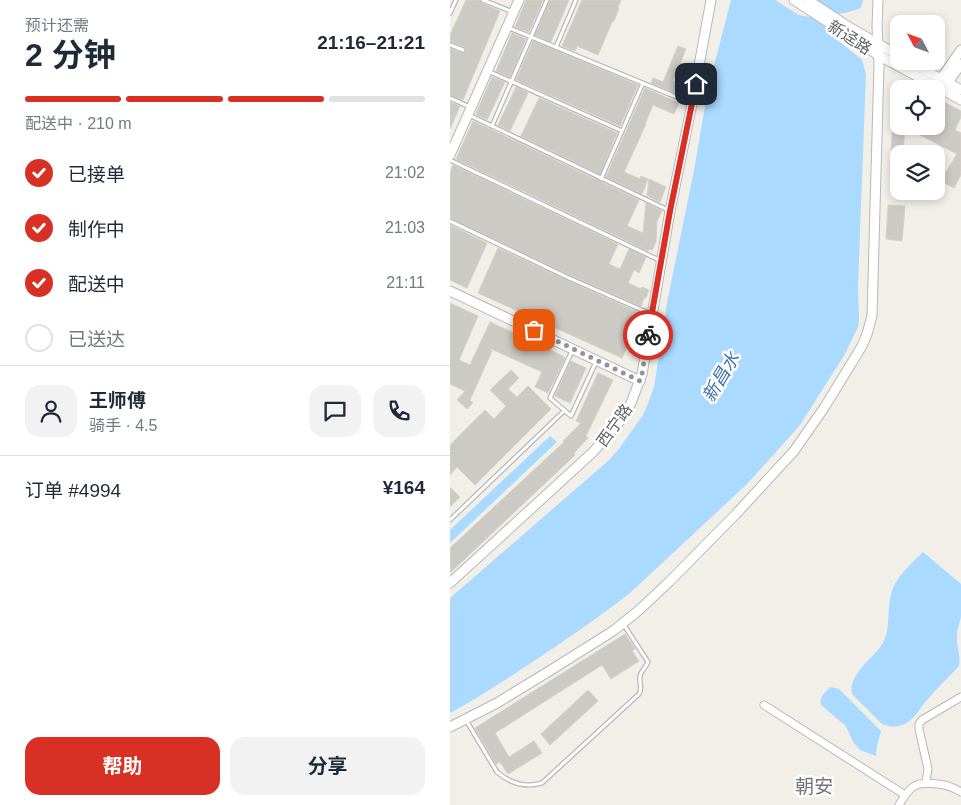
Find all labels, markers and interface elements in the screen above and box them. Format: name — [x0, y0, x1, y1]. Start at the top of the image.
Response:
north arrow — [890, 15, 945, 70]
map controls — [890, 15, 945, 200]
text: 预计还需 — [25, 17, 89, 34]
street label: 新迳路 — [825, 17, 874, 58]
text: 21:16–21:21 — [317, 32, 425, 53]
text: 2 分钟 — [25, 37, 116, 73]
pin — [675, 63, 717, 105]
icon: home — [682, 70, 710, 98]
button: locate — [890, 80, 945, 135]
text: 配送中 · 210 m — [25, 115, 132, 132]
button: layers — [890, 145, 945, 200]
icon: check — [25, 159, 53, 187]
text: 已接单 — [68, 164, 125, 185]
text: 21:02 — [385, 164, 425, 181]
icon: check — [25, 214, 53, 242]
text: 制作中 — [68, 219, 125, 240]
text: 21:03 — [385, 219, 425, 236]
icon: check — [25, 269, 53, 297]
text: 配送中 — [68, 274, 125, 295]
text: 21:11 — [386, 274, 425, 291]
pin — [513, 309, 555, 351]
courier — [623, 310, 673, 360]
icon: bag — [520, 316, 548, 344]
icon: bike — [634, 321, 662, 349]
text: 已送达 — [68, 329, 125, 350]
water label: 新昌水 — [699, 348, 744, 405]
button: person — [25, 385, 77, 437]
button: chat — [309, 385, 361, 437]
button: phone — [373, 385, 425, 437]
text: 王师傅 — [89, 390, 146, 411]
street label: 西宁路 — [593, 401, 635, 450]
text: 骑手 · 4.5 — [89, 417, 157, 434]
text: ¥164 — [383, 477, 425, 498]
text: 订单 #4994 — [25, 480, 121, 501]
button: 帮助 — [25, 737, 220, 795]
button: 分享 — [230, 737, 425, 795]
district label: 朝安 — [795, 776, 833, 797]

